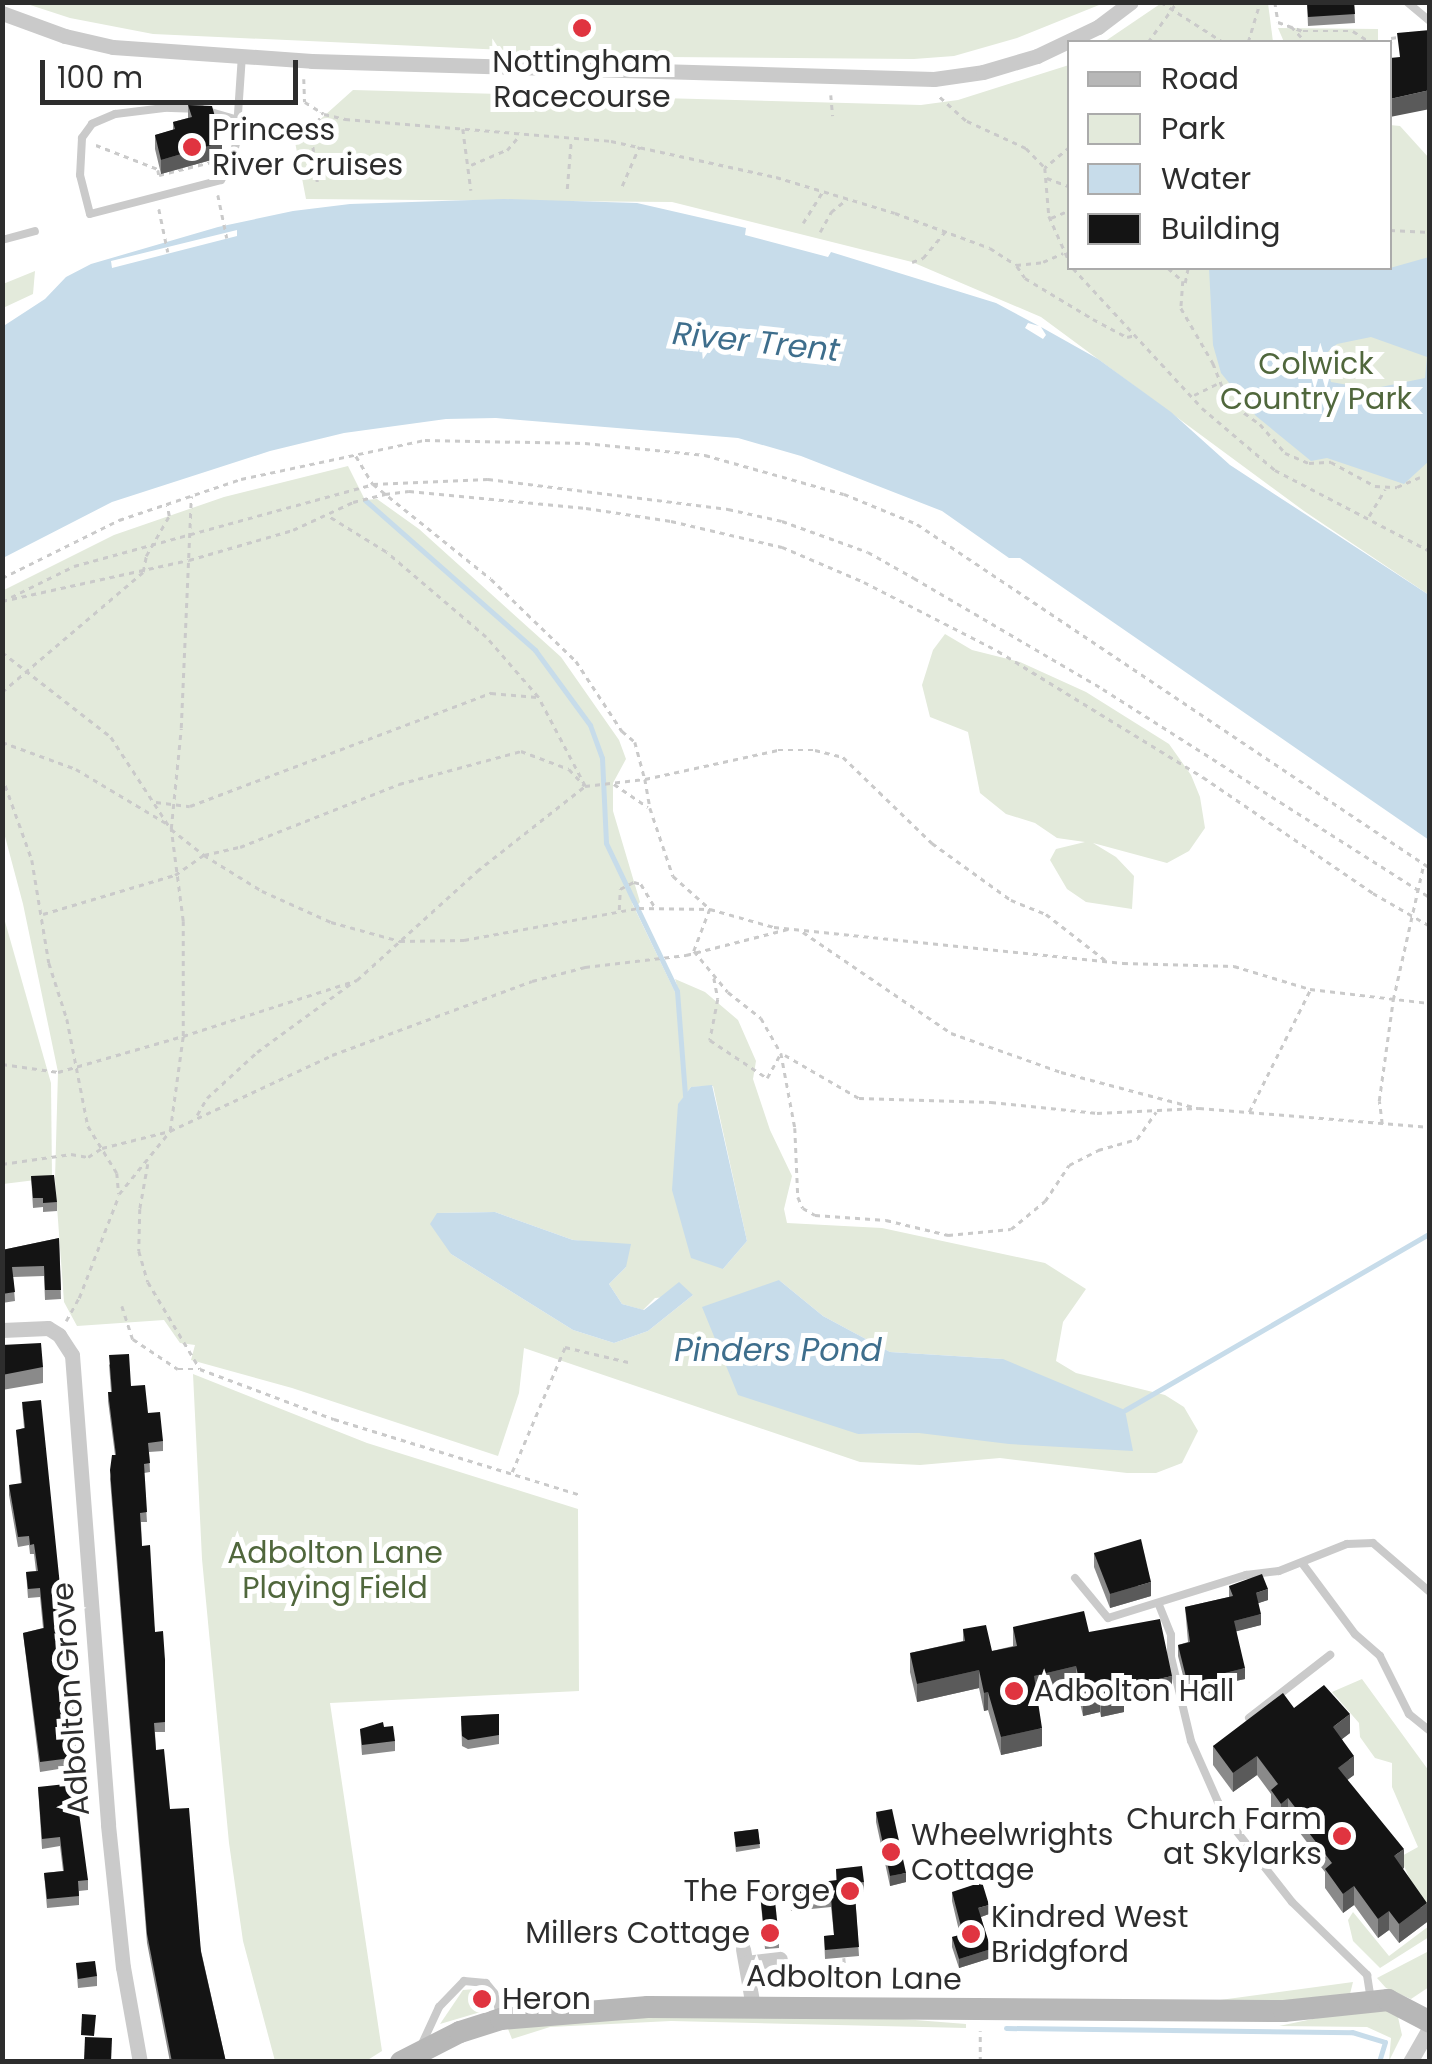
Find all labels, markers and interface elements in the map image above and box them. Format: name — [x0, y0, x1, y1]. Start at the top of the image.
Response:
marker: Nottingham Racecourse — [571, 17, 593, 39]
scale bar — [45, 40, 302, 102]
legend — [1067, 40, 1392, 270]
place label: Nottingham Racecourse — [492, 44, 672, 114]
text: 100 m — [57, 56, 143, 99]
text: Road — [1161, 57, 1239, 100]
text: Park — [1161, 107, 1225, 150]
place label: Princess River Cruises — [212, 112, 403, 182]
marker: Princess River Cruises — [181, 136, 203, 158]
text: Water — [1161, 157, 1251, 200]
text: Building — [1161, 207, 1281, 250]
water label: River Trent — [671, 314, 841, 370]
park label: Colwick Country Park — [1220, 346, 1412, 416]
water label: Pinders Pond — [674, 1331, 882, 1369]
park label: Adbolton Lane Playing Field — [227, 1535, 443, 1606]
street label: Adbolton Grove — [45, 1581, 97, 1817]
place label: Adbolton Hall — [1034, 1673, 1234, 1709]
marker: Adbolton Hall — [1003, 1680, 1025, 1702]
place label: Church Farm at Skylarks — [1126, 1801, 1322, 1872]
place label: Wheelwrights Cottage — [911, 1817, 1113, 1888]
marker: Church Farm at Skylarks — [1331, 1825, 1353, 1847]
marker: Wheelwrights Cottage — [880, 1841, 902, 1863]
place label: The Forge — [684, 1873, 830, 1909]
marker: The Forge — [839, 1880, 861, 1902]
place label: Kindred West Bridgford — [991, 1899, 1188, 1970]
place label: Millers Cottage — [525, 1915, 750, 1951]
marker: Millers Cottage — [759, 1922, 781, 1944]
marker: Kindred West Bridgford — [960, 1923, 982, 1945]
street label: Adbolton Lane — [746, 1958, 962, 1998]
place label: Heron — [502, 1981, 591, 2017]
marker: Heron — [471, 1988, 493, 2010]

